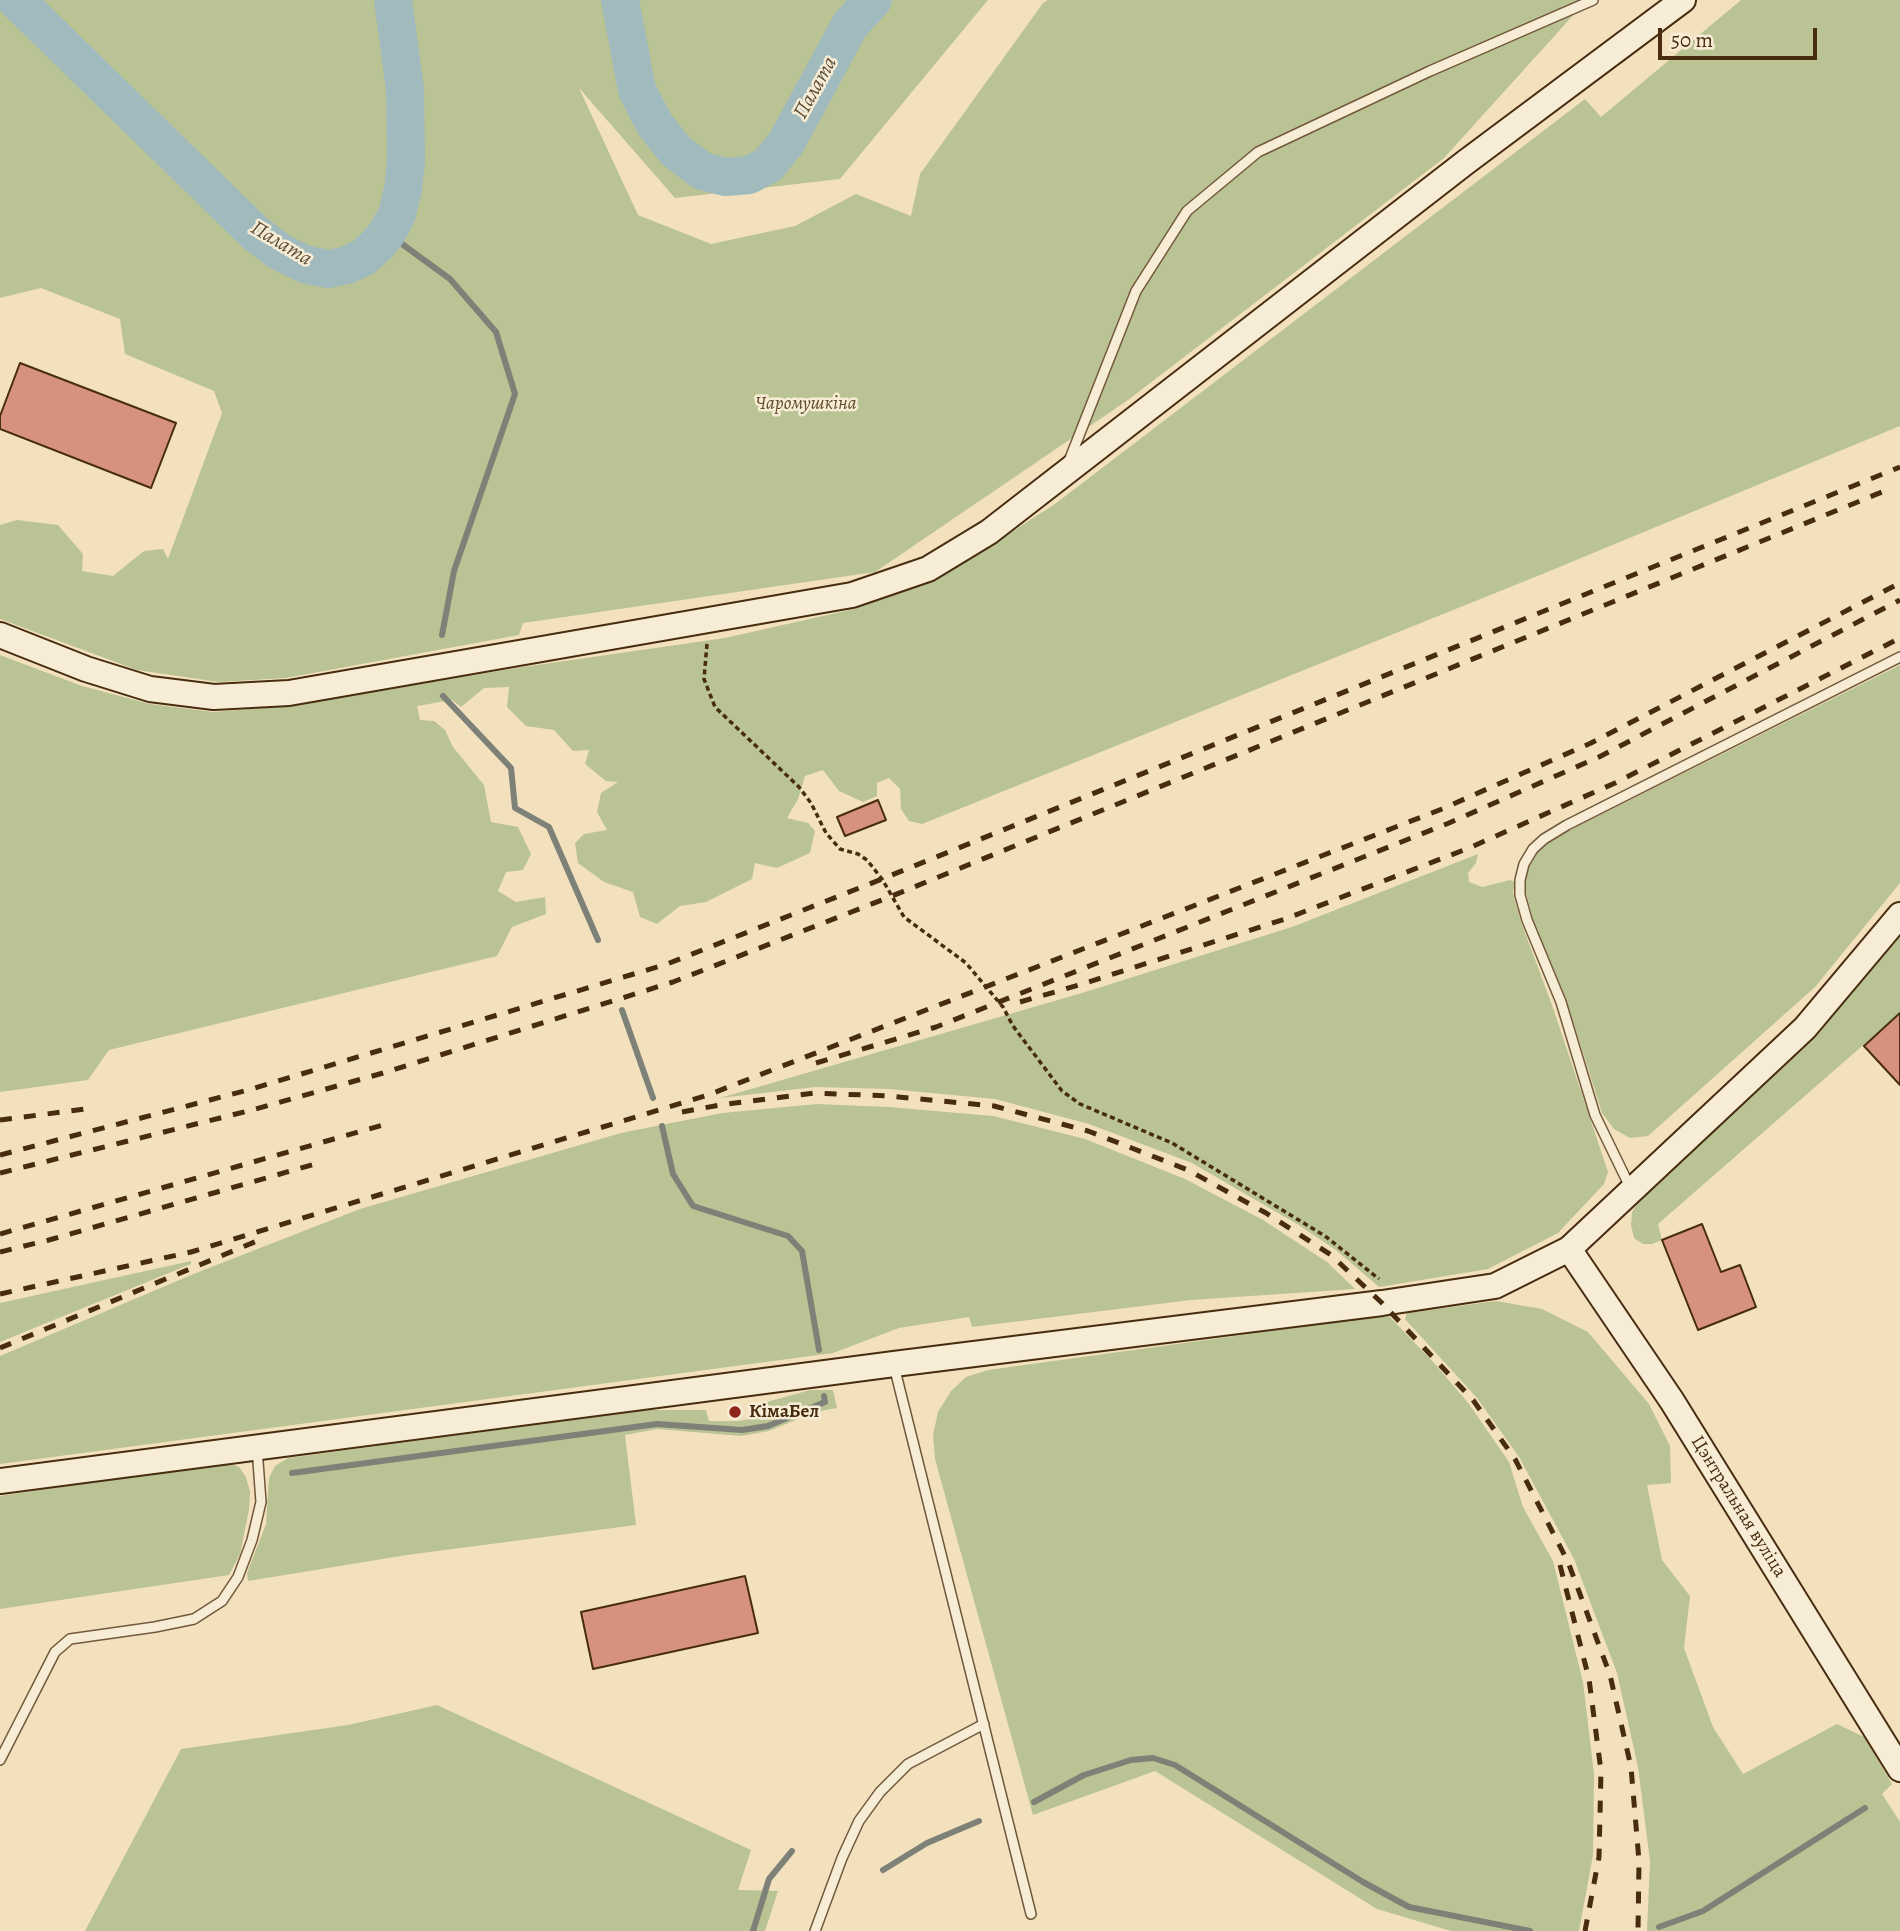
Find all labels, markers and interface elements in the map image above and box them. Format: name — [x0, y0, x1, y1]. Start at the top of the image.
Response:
scale bar — [1662, 14, 1821, 58]
text: 50 m — [1671, 26, 1713, 54]
water label: Палата — [789, 53, 843, 123]
water label: Палата — [246, 216, 316, 272]
park label: Чаромушкіна — [755, 393, 857, 415]
place label: КімаБел — [749, 1401, 819, 1423]
marker: КімаБел — [727, 1404, 743, 1420]
street label: Цэнтральная вуліца — [1685, 1432, 1791, 1582]

